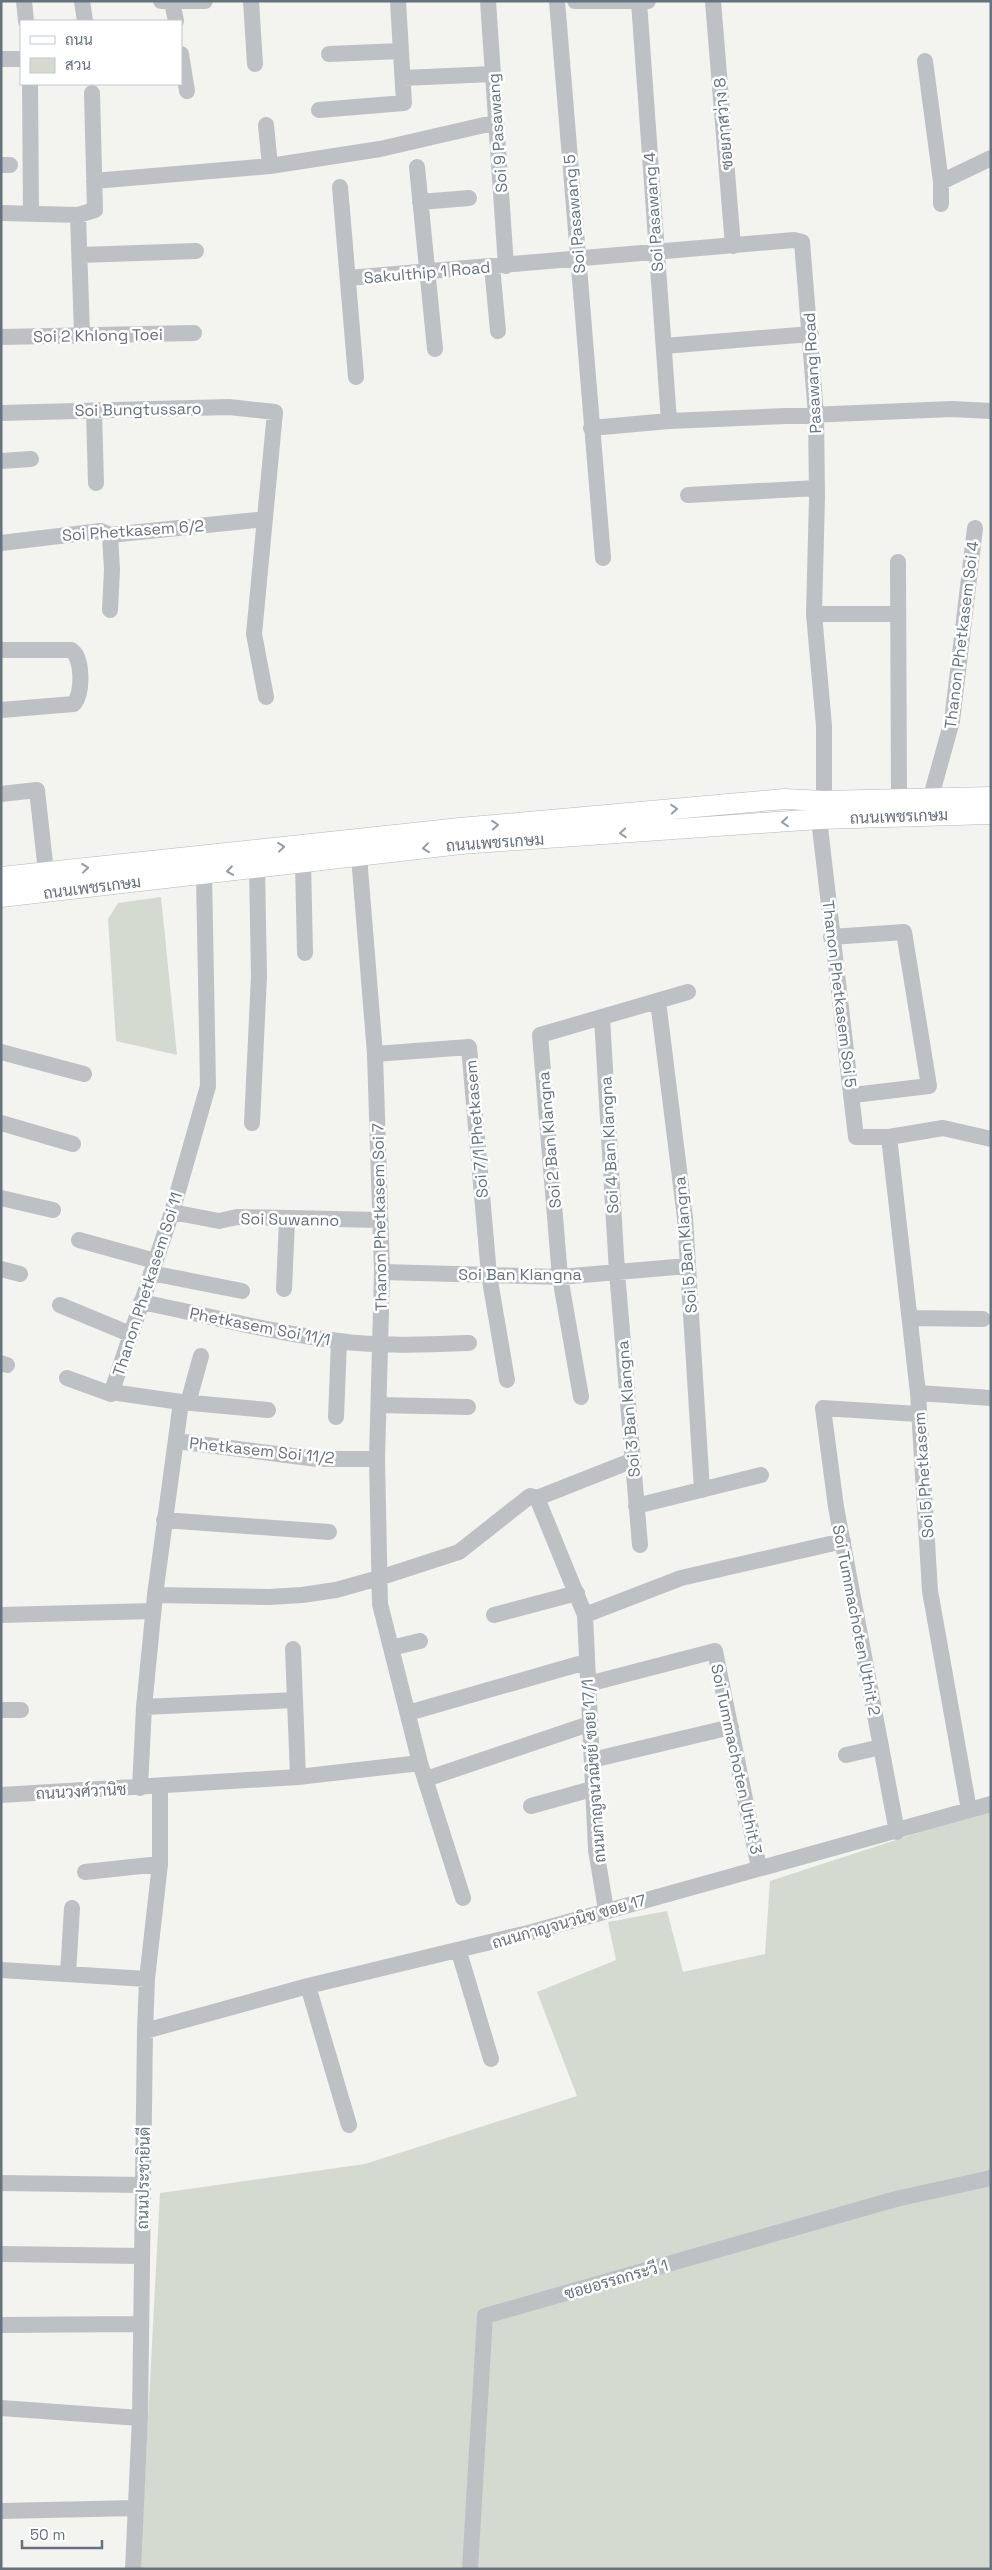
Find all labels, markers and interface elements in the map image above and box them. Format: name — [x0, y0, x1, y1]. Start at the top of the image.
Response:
legend — [20, 20, 182, 85]
text: ถนน — [65, 30, 93, 49]
text: สวน — [65, 55, 91, 74]
street label: Soi 9 Pasawang — [483, 73, 512, 193]
street label: ซอยภาสว่าง 8 — [709, 77, 738, 171]
street label: Soi Pasawang 4 — [639, 151, 668, 272]
street label: Soi Pasawang 5 — [559, 154, 590, 274]
street label: Sakulthip 1 Road — [363, 257, 491, 288]
street label: Pasawang Road — [799, 312, 826, 434]
street label: Soi 2 Khlong Toei — [33, 324, 163, 347]
street label: Soi Bungtussaro — [74, 398, 202, 421]
street label: Soi Phetkasem 6/2 — [61, 515, 205, 546]
street label: Thanon Phetkasem Soi 4 — [940, 540, 983, 730]
one-way arrow — [670, 804, 678, 815]
street label: ถนนเพชรเกษม — [849, 804, 949, 829]
one-way arrow — [780, 816, 788, 827]
one-way arrow — [491, 819, 499, 830]
one-way arrow — [618, 827, 626, 838]
street label: ถนนเพชรเกษม — [445, 829, 545, 856]
one-way arrow — [277, 842, 285, 853]
one-way arrow — [421, 842, 429, 853]
one-way arrow — [81, 863, 89, 874]
one-way arrow — [225, 865, 234, 875]
street label: ถนนเพชรเกษม — [42, 871, 142, 904]
street label: Thanon Phetkasem Soi 5 — [818, 899, 861, 1089]
street label: Soi 7/1 Phetkasem — [460, 1059, 493, 1199]
street label: Soi 2 Ban Klangna — [533, 1071, 566, 1209]
street label: Soi 4 Ban Klangna — [595, 1076, 624, 1214]
street label: Thanon Phetkasem Soi 7 — [367, 1123, 392, 1311]
street label: Soi 5 Ban Klangna — [669, 1176, 702, 1314]
street label: Thanon Phetkasem Soi 11 — [108, 1189, 187, 1379]
street label: Soi Suwanno — [240, 1208, 340, 1231]
street label: Soi Ban Klangna — [458, 1264, 582, 1285]
street label: Phetkasem Soi 11/1 — [188, 1303, 332, 1350]
street label: Soi 3 Ban Klangna — [612, 1340, 645, 1478]
street label: Soi 5 Phetkasem — [909, 1411, 938, 1539]
street label: Phetkasem Soi 11/2 — [188, 1432, 336, 1469]
street label: Soi Tummachoten Uthit 2 — [828, 1523, 885, 1717]
street label: Soi Tummachoten Uthit 3 — [706, 1662, 767, 1856]
street label: ถนนกาญจนวณิชย์ ซอย 17/1 — [575, 1678, 610, 1864]
street label: ถนนวงศ์วานิช — [35, 1777, 127, 1804]
street label: ถนนกาญจนวนิช ซอย 17 — [490, 1889, 649, 1954]
street label: ถนนประชายินดี — [131, 2126, 155, 2230]
street label: ซอยอรรถกระวี 1 — [562, 2254, 670, 2304]
scale bar — [22, 2518, 102, 2550]
text: 50 m — [30, 2525, 65, 2544]

